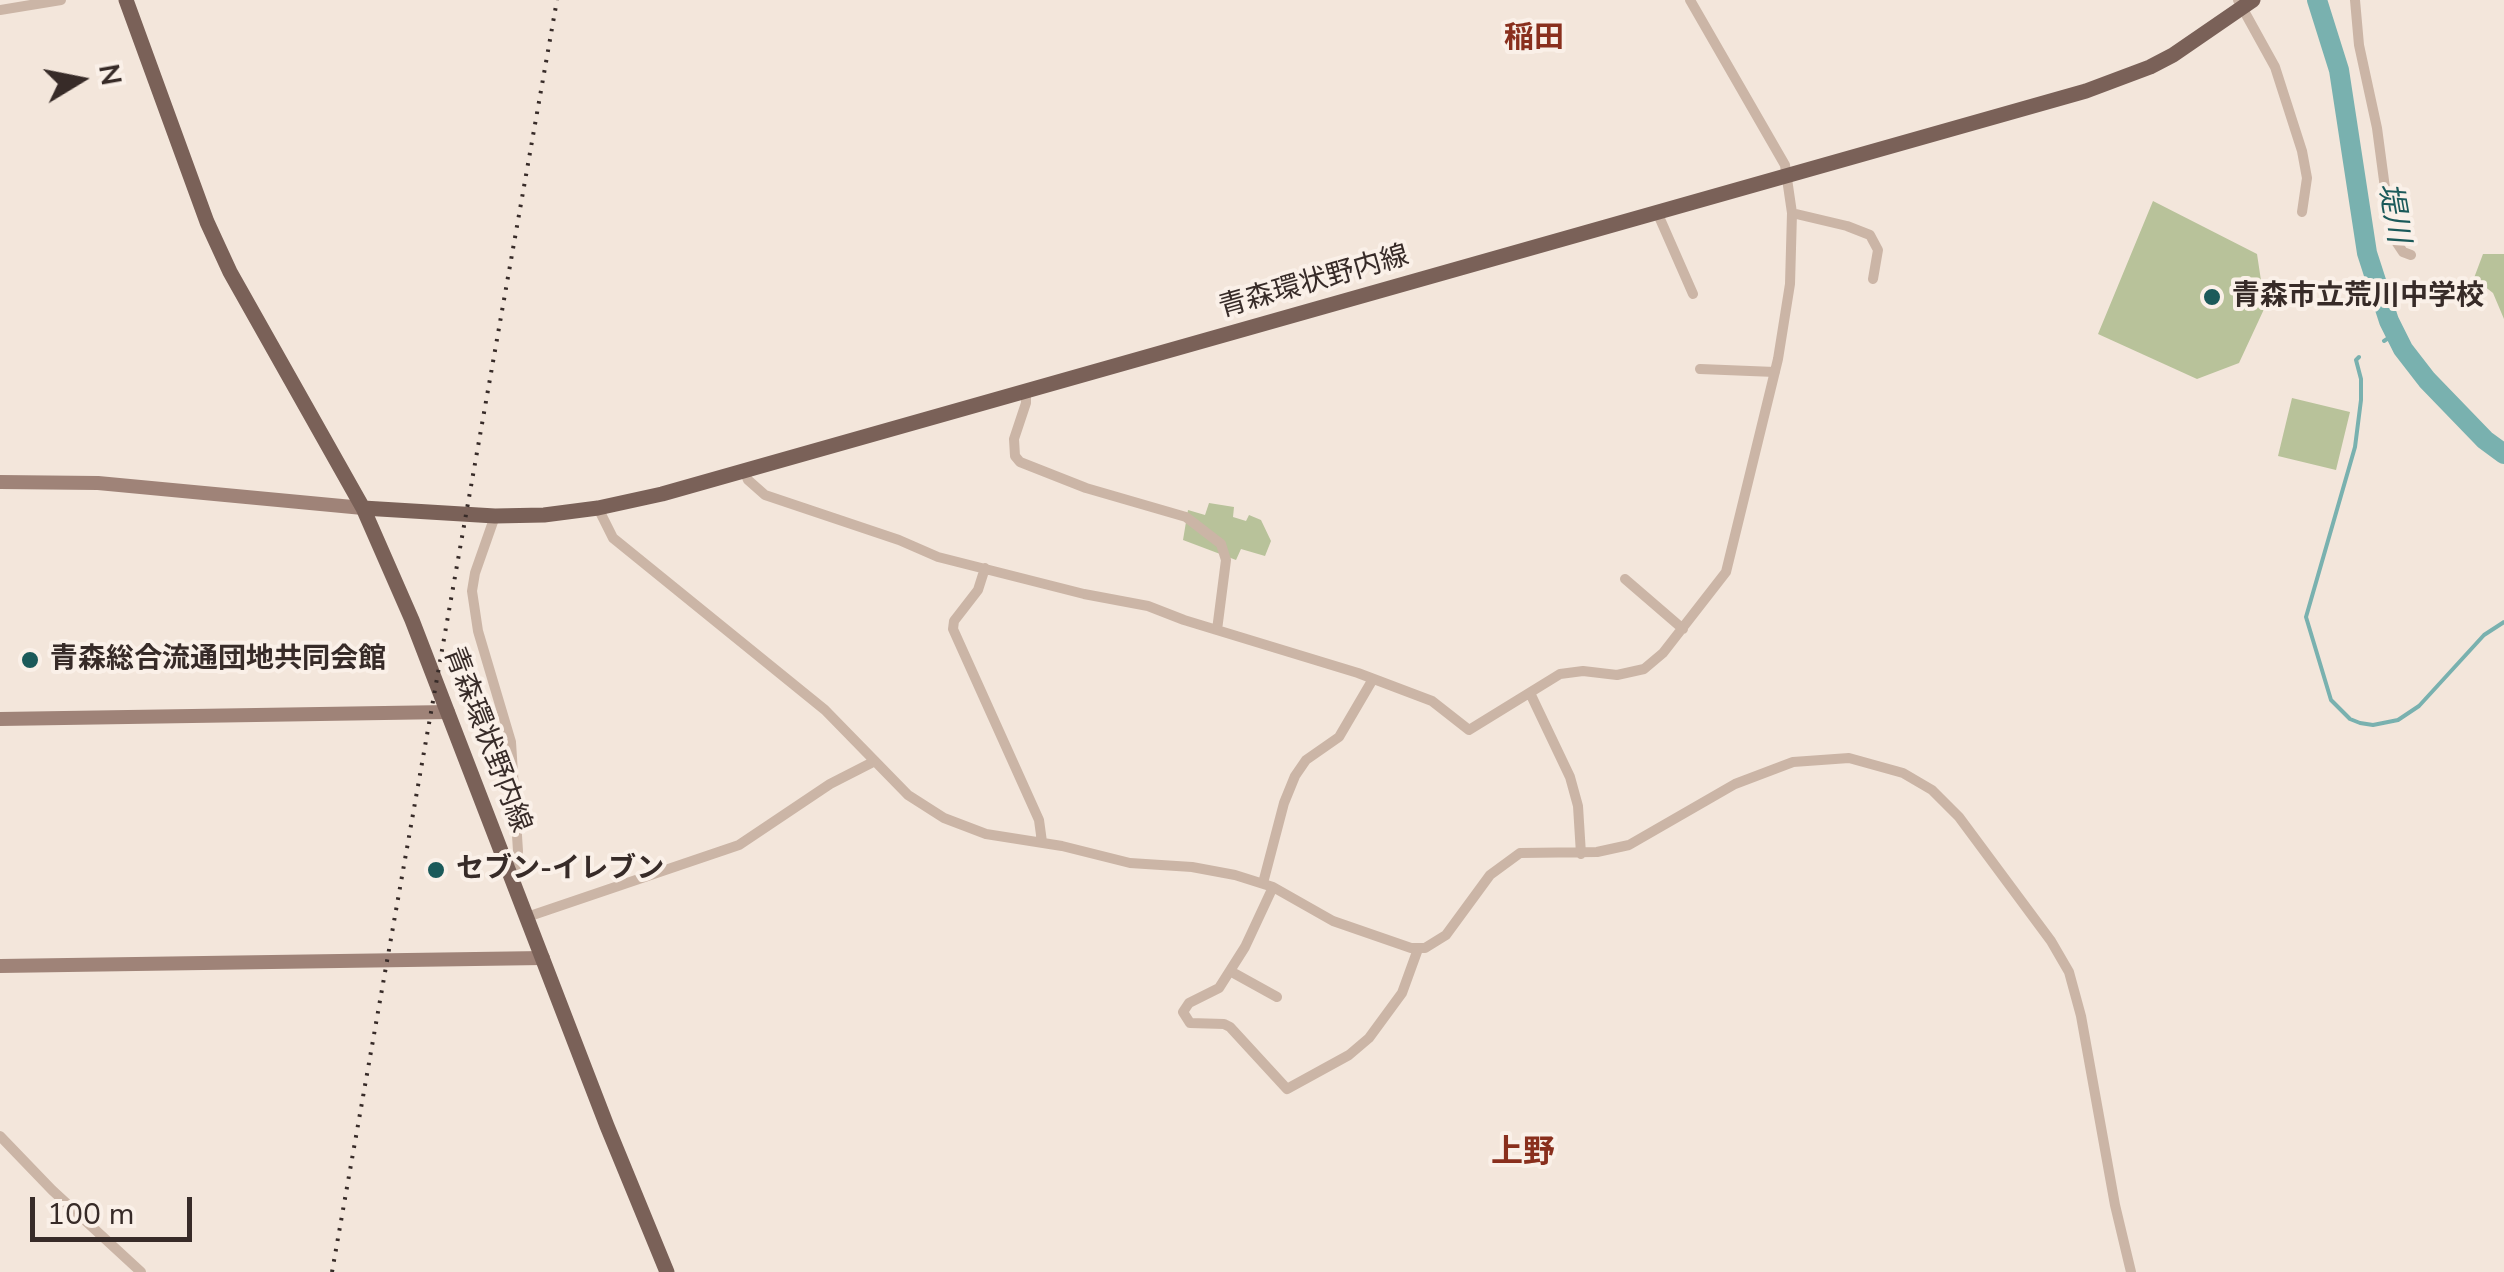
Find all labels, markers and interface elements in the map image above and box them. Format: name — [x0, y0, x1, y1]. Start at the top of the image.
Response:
district label: 稲田 — [1504, 22, 1564, 58]
north arrow — [30, 30, 130, 130]
text: N — [89, 61, 130, 88]
water label: 堤川 — [2369, 180, 2415, 246]
street label: 青森環状野内線 — [1215, 240, 1413, 326]
place label: 青森市立荒川中学校 — [2232, 280, 2484, 314]
marker: 青森市立荒川中学校 — [2201, 286, 2223, 308]
street label: 青森環状野内線 — [435, 642, 537, 838]
place label: 青森総合流通団地共同会館 — [50, 643, 386, 677]
marker: 青森総合流通団地共同会館 — [19, 649, 41, 671]
place label: セブン-イレブン — [456, 853, 664, 887]
marker: セブン-イレブン — [425, 859, 447, 881]
district label: 上野 — [1491, 1135, 1555, 1173]
scale bar — [35, 1177, 198, 1239]
text: 100 m — [47, 1194, 134, 1235]

